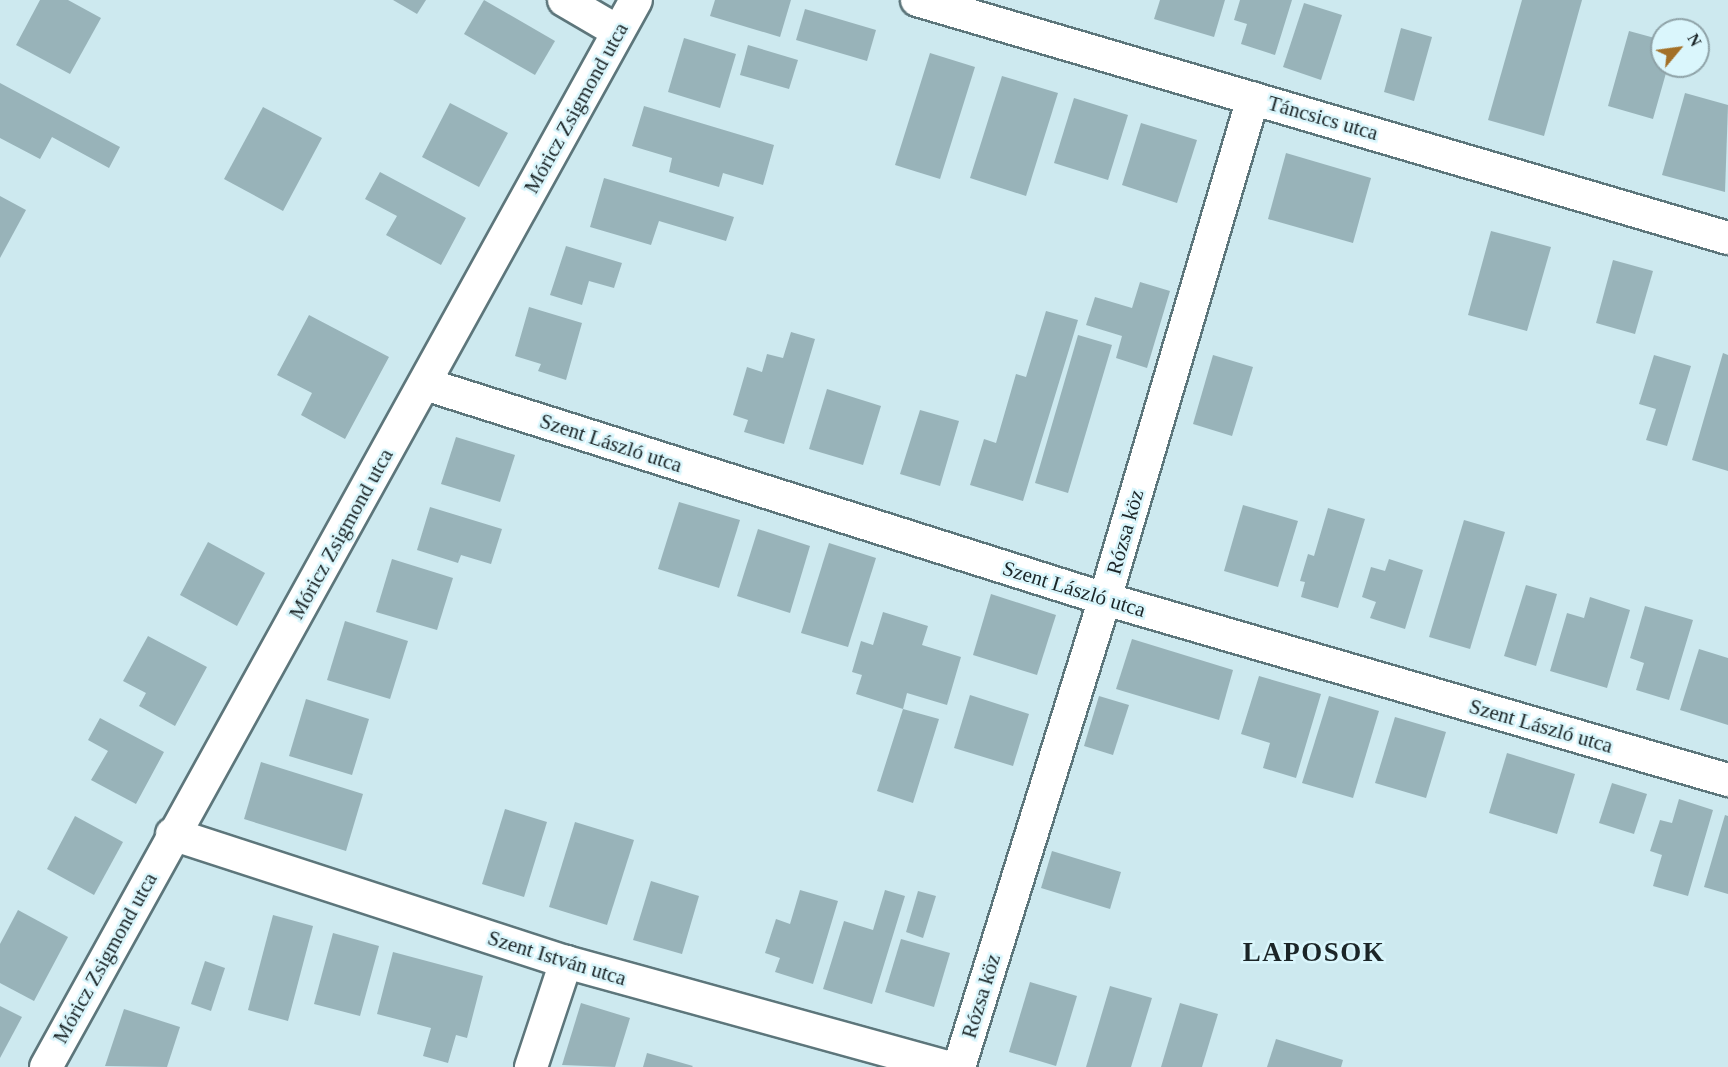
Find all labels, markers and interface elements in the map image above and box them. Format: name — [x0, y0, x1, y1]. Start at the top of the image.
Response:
street label: Móricz Zsigmond utca — [519, 18, 633, 198]
north arrow — [1650, 18, 1710, 78]
text: N — [1684, 31, 1705, 49]
street label: Táncsics utca — [1265, 90, 1381, 146]
street label: Szent László utca — [537, 408, 685, 478]
street label: Móricz Zsigmond utca — [284, 444, 398, 624]
street label: Rózsa köz — [1101, 487, 1149, 577]
street label: Szent László utca — [999, 555, 1149, 623]
street label: Szent László utca — [1466, 693, 1616, 759]
street label: Móricz Zsigmond utca — [48, 868, 162, 1048]
street label: Szent István utca — [485, 925, 629, 991]
district label: LAPOSOK — [1243, 937, 1385, 969]
street label: Rózsa köz — [956, 951, 1006, 1041]

